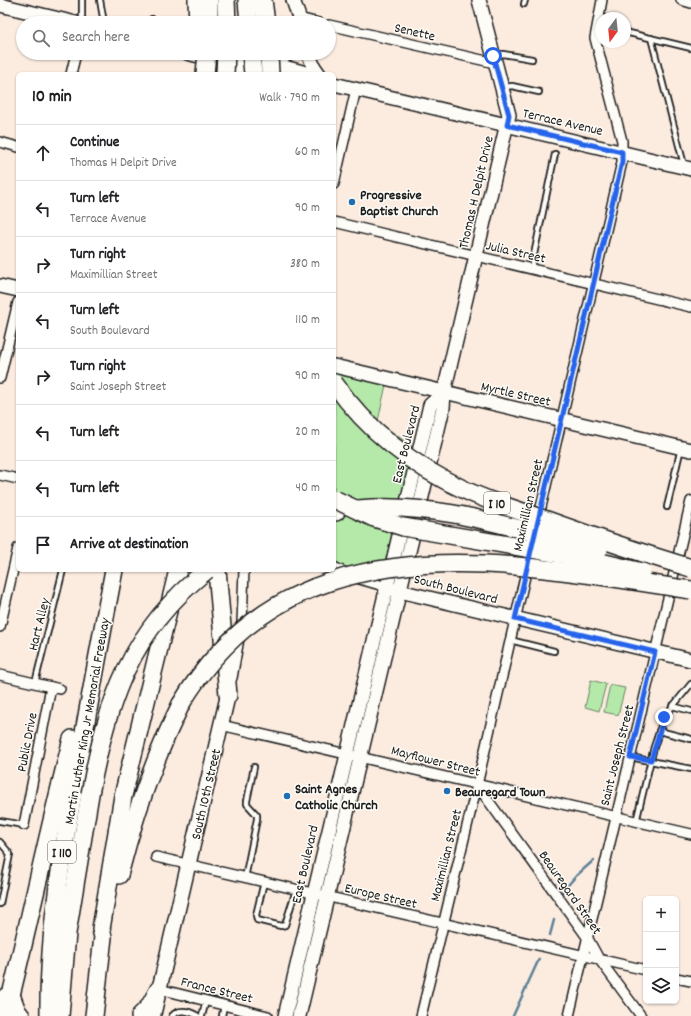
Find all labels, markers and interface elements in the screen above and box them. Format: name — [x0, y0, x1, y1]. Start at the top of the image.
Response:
north arrow — [595, 12, 631, 48]
search box — [16, 16, 336, 60]
street label: Senette — [392, 19, 437, 47]
icon: search — [30, 27, 52, 49]
text: Search here — [62, 27, 130, 49]
route start — [484, 47, 502, 65]
text: 10 min — [32, 86, 72, 110]
text: Walk · 790 m — [259, 89, 320, 108]
street label: Terrace Avenue — [520, 104, 605, 142]
text: Continue — [70, 132, 119, 154]
street label: Thomas H Delpit Drive — [454, 134, 500, 251]
icon: ahead — [32, 142, 54, 164]
text: 60 m — [295, 143, 320, 162]
text: Thomas H Delpit Drive — [70, 154, 177, 173]
place label: Progressive Baptist Church — [360, 186, 439, 222]
text: Turn left — [70, 188, 119, 210]
marker: Progressive Baptist Church — [347, 197, 357, 207]
icon: left — [32, 198, 54, 220]
text: 90 m — [295, 199, 320, 218]
text: Terrace Avenue — [70, 210, 146, 229]
street label: Julia Street — [484, 236, 547, 270]
text: Turn right — [70, 244, 126, 266]
icon: right — [32, 254, 54, 276]
text: 380 m — [290, 255, 320, 274]
text: Maximillian Street — [70, 266, 157, 285]
text: Turn left — [70, 300, 119, 322]
icon: left — [32, 310, 54, 332]
text: 110 m — [295, 311, 320, 330]
text: South Boulevard — [70, 322, 150, 341]
text: Turn right — [70, 356, 126, 378]
icon: right — [32, 366, 54, 388]
text: 90 m — [295, 367, 320, 386]
street label: Myrtle Street — [479, 377, 552, 413]
text: Saint Joseph Street — [70, 378, 166, 397]
street label: East Boulevard — [388, 403, 426, 486]
icon: left — [32, 422, 54, 444]
text: Turn left — [70, 422, 119, 444]
text: 20 m — [295, 423, 320, 442]
street label: Maximillian Street — [509, 457, 549, 554]
icon: left — [32, 478, 54, 500]
text: Turn left — [70, 478, 119, 500]
text: 40 m — [296, 479, 320, 498]
road number: I 10 — [484, 492, 510, 514]
icon: arrive — [32, 534, 54, 556]
text: Arrive at destination — [70, 534, 188, 556]
street label: South Boulevard — [411, 570, 500, 610]
street label: Hart Alley — [24, 596, 56, 653]
street label: Martin Luther King Jr Memorial Freeway — [60, 616, 116, 826]
street label: Saint Joseph Street — [596, 703, 640, 808]
route end — [655, 708, 673, 726]
street label: Public Drive — [12, 711, 44, 774]
street label: Mayflower Street — [389, 741, 482, 783]
street label: South 10th Street — [187, 747, 227, 842]
place label: Saint Agnes Catholic Church — [295, 780, 378, 816]
place label: Beauregard Town — [455, 783, 546, 803]
marker: Beauregard Town — [442, 786, 452, 796]
marker: Saint Agnes Catholic Church — [282, 791, 292, 801]
street label: Maximillian Street — [426, 807, 468, 904]
street label: East Boulevard — [287, 823, 325, 906]
road number: I 110 — [48, 841, 76, 863]
street label: Beauregard Street — [533, 847, 606, 939]
street label: Europe Street — [342, 879, 419, 915]
map controls — [643, 896, 679, 1004]
button: + — [643, 896, 679, 932]
button: − — [643, 932, 679, 968]
button: layers — [643, 968, 679, 1004]
street label: France Street — [178, 972, 255, 1010]

